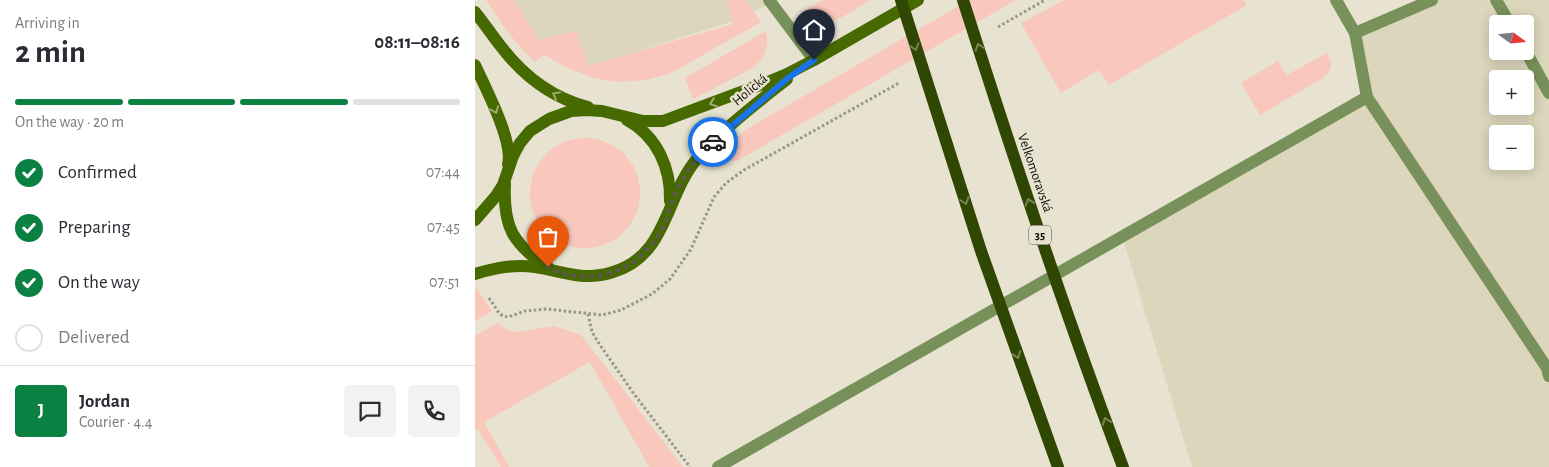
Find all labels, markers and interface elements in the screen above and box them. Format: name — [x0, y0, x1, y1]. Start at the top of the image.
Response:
pin — [793, 9, 835, 60]
text: Arriving in — [15, 15, 80, 31]
north arrow — [1489, 15, 1534, 60]
map controls — [1489, 15, 1534, 170]
icon: home — [800, 16, 828, 44]
text: 08:11–08:16 — [374, 33, 460, 52]
text: 2 min — [15, 36, 86, 68]
one-way arrow — [909, 42, 919, 50]
one-way arrow — [974, 44, 984, 52]
button: + — [1489, 70, 1534, 115]
street label: Holická — [730, 71, 771, 109]
one-way arrow — [553, 91, 562, 101]
one-way arrow — [710, 97, 718, 107]
one-way arrow — [488, 105, 499, 114]
text: On the way · 20 m — [15, 114, 124, 130]
courier — [688, 117, 738, 167]
button: − — [1489, 125, 1534, 170]
icon: car — [699, 128, 727, 156]
street label: Velkomoravská — [1015, 132, 1055, 215]
icon: check — [15, 159, 43, 187]
text: Confirmed — [58, 163, 137, 182]
text: 07:44 — [426, 164, 460, 180]
one-way arrow — [959, 197, 969, 205]
one-way arrow — [1025, 198, 1035, 207]
icon: check — [15, 214, 43, 242]
pin — [527, 216, 569, 267]
text: Preparing — [58, 218, 131, 237]
text: 07:45 — [427, 219, 460, 235]
icon: bag — [534, 223, 562, 251]
road number: 35 — [1029, 226, 1051, 244]
icon: check — [15, 269, 43, 297]
text: On the way — [58, 273, 140, 292]
text: 07:51 — [429, 274, 460, 290]
text: Delivered — [58, 328, 130, 347]
one-way arrow — [1012, 350, 1022, 359]
button: chat — [344, 385, 396, 437]
button: phone — [408, 385, 460, 437]
text: Jordan — [79, 392, 130, 411]
text: J — [38, 401, 44, 420]
text: Courier · 4.4 — [79, 414, 152, 430]
one-way arrow — [1102, 418, 1112, 426]

